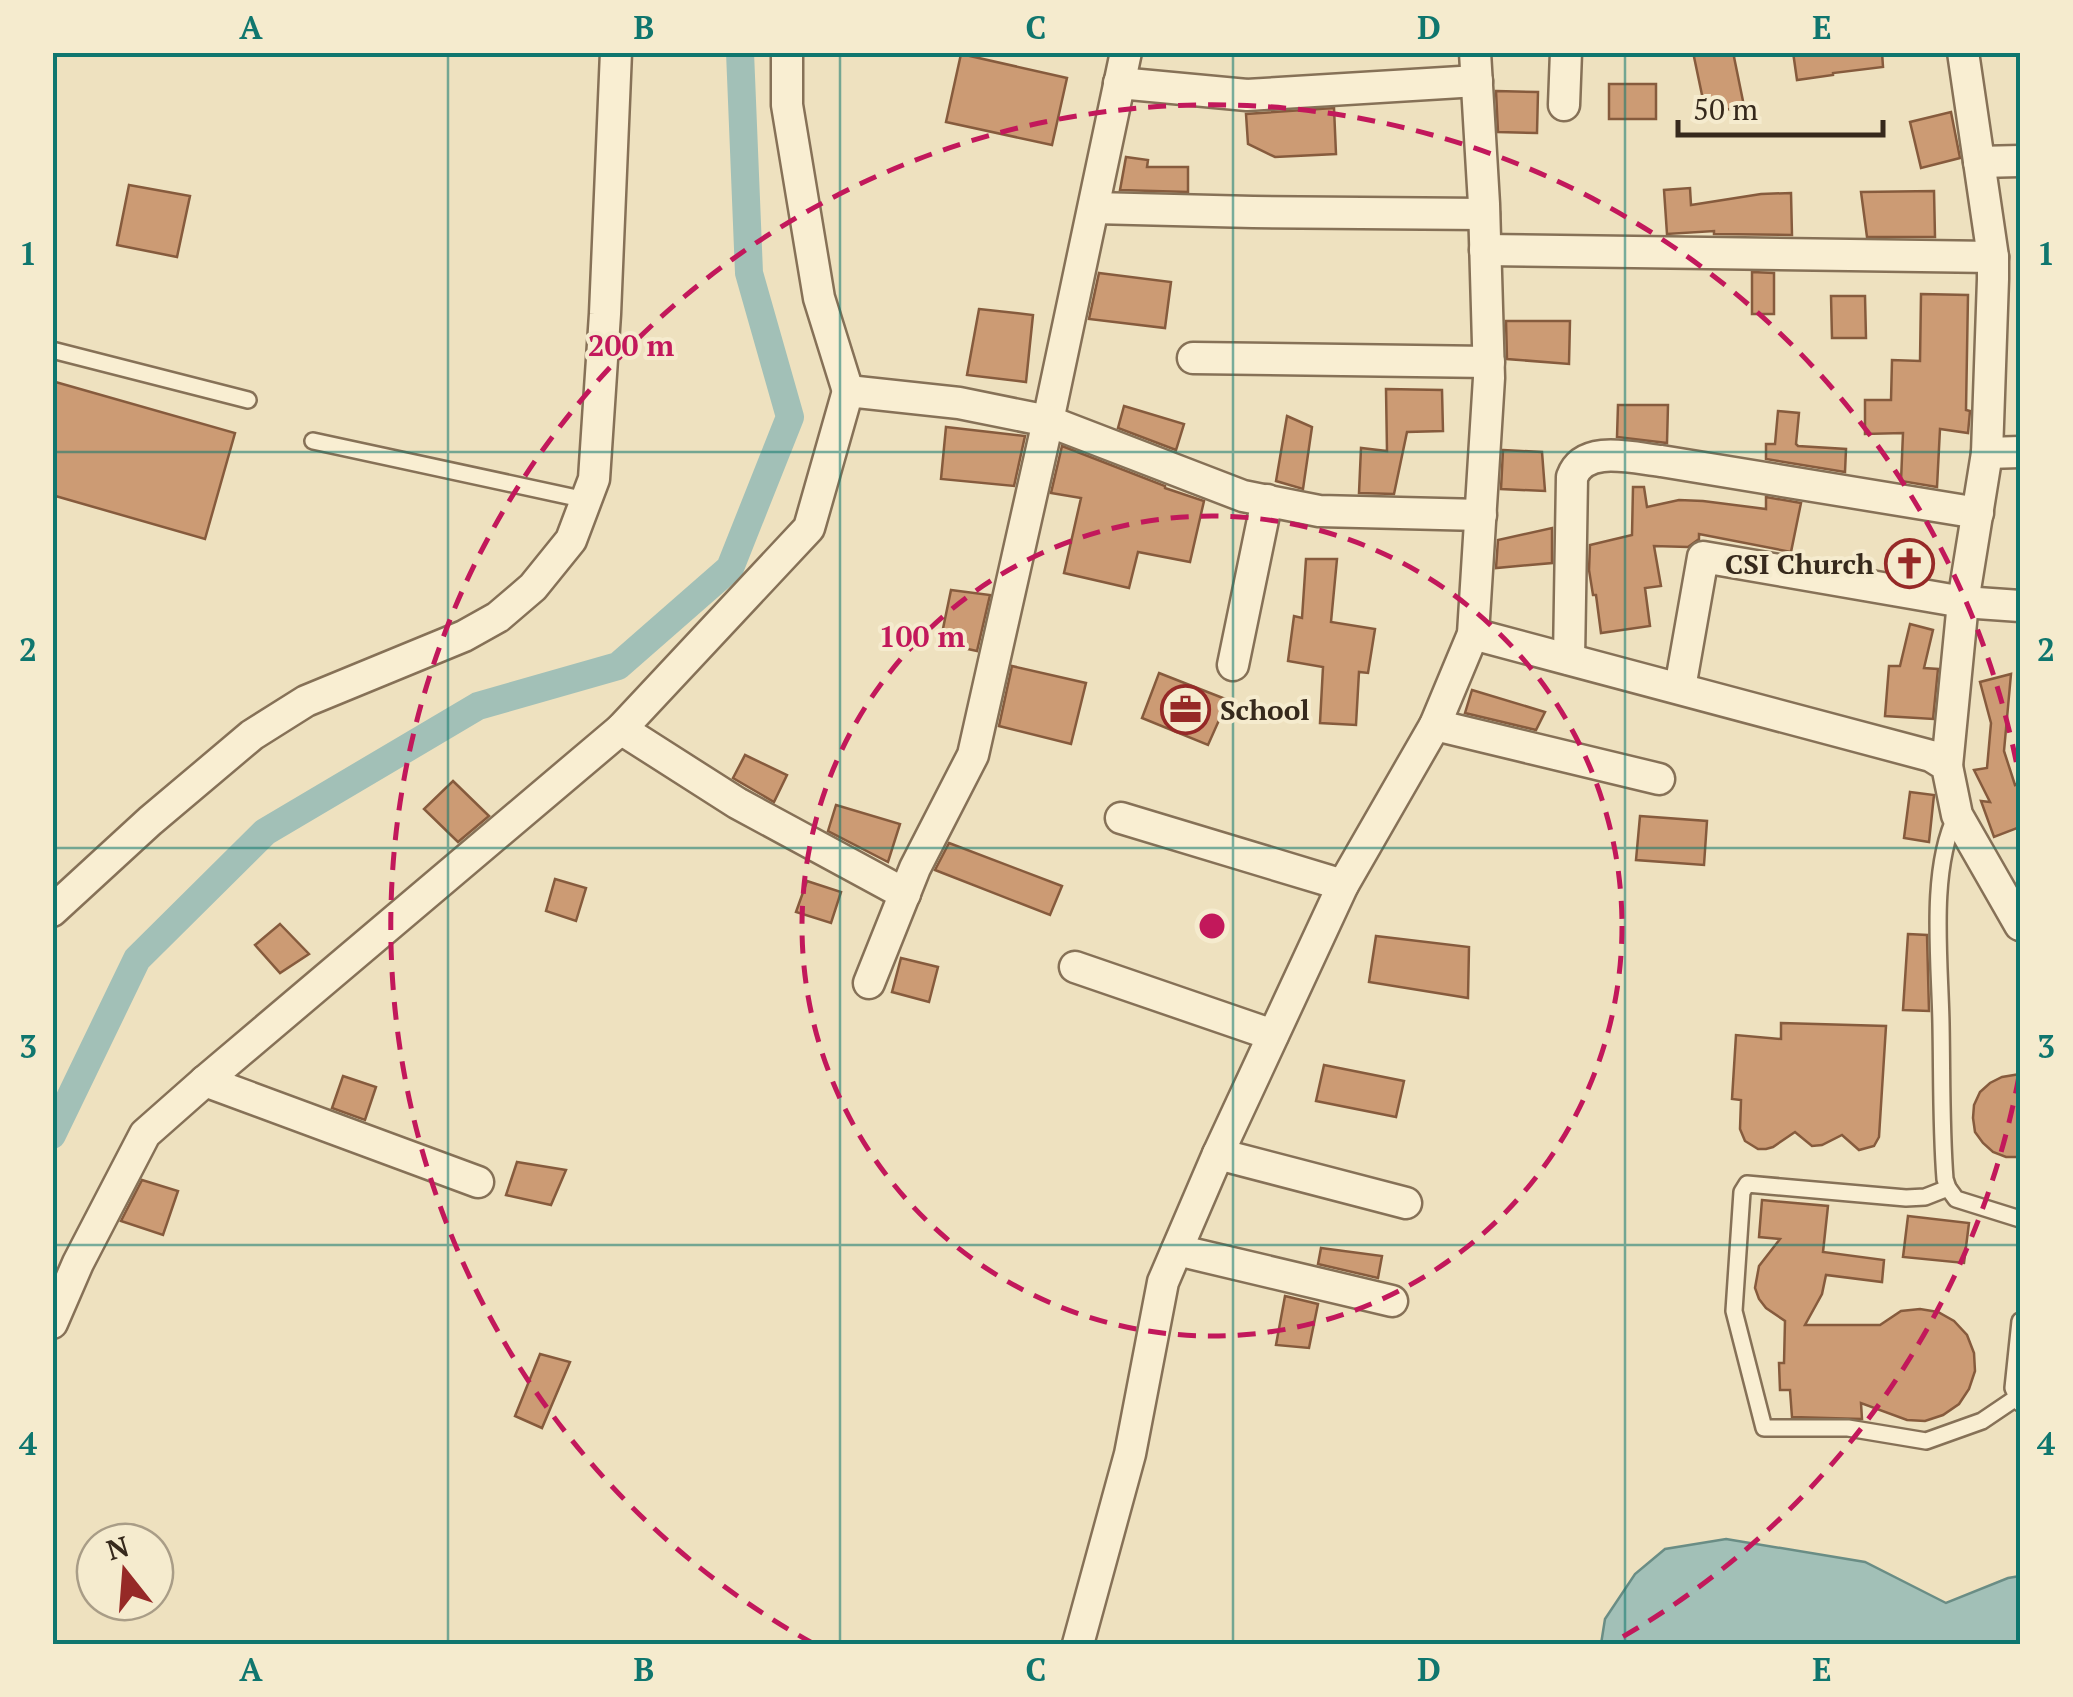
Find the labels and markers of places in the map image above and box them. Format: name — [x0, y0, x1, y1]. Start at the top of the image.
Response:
church icon: CSI Church — [1883, 537, 1935, 589]
place label: CSI Church — [1725, 545, 1874, 582]
office icon: School — [1159, 683, 1211, 735]
place label: School — [1220, 691, 1310, 728]
centre of rings — [1194, 908, 1230, 944]

